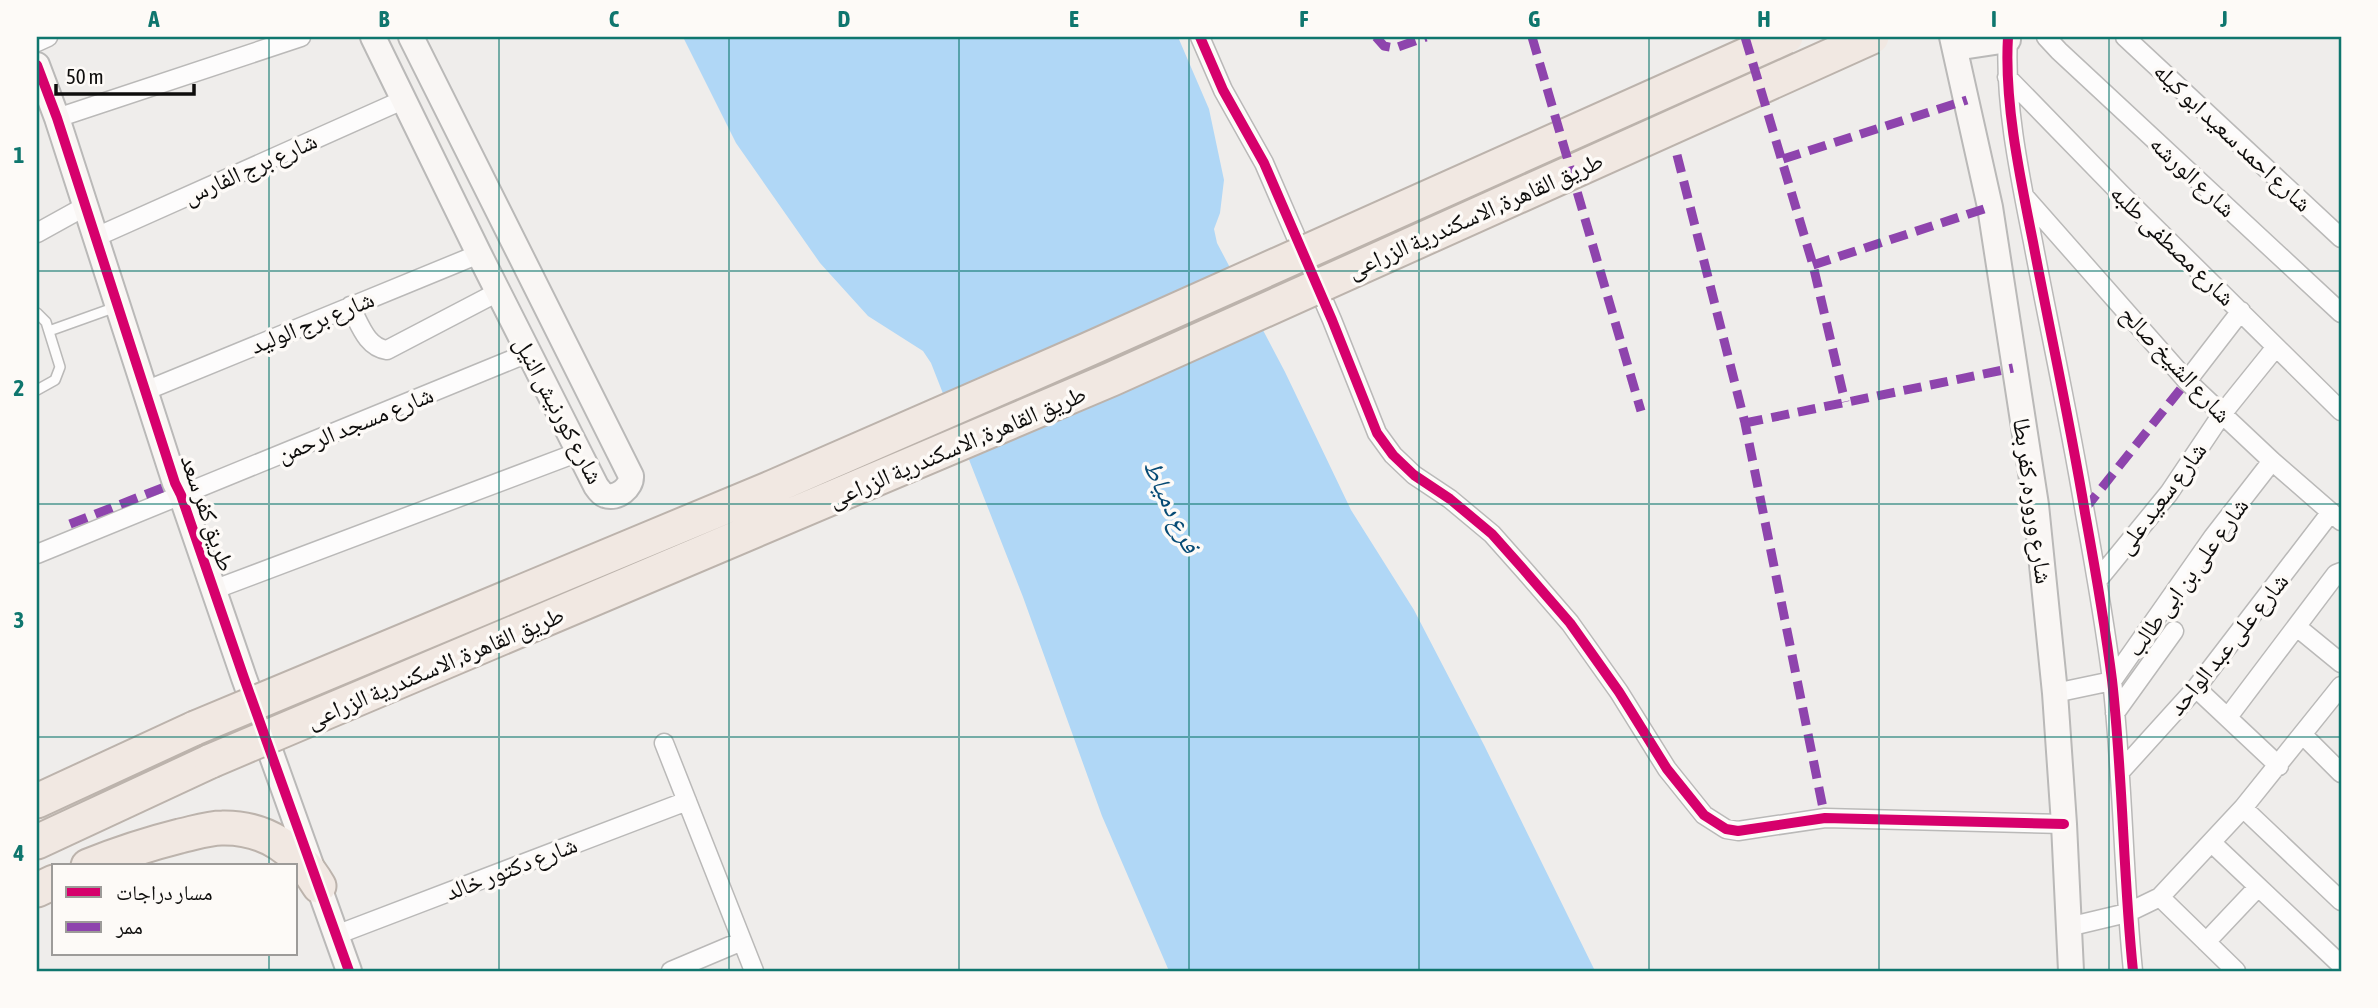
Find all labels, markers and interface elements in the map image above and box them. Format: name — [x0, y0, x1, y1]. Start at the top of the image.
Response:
text: A — [147, 6, 160, 32]
text: B — [379, 6, 390, 32]
text: C — [609, 6, 620, 32]
text: D — [838, 6, 851, 32]
text: E — [1069, 6, 1079, 32]
text: F — [1299, 6, 1309, 32]
text: G — [1528, 6, 1540, 32]
text: H — [1757, 6, 1771, 32]
text: I — [1991, 6, 1997, 32]
text: J — [2219, 6, 2228, 32]
scale bar — [56, 52, 194, 96]
street label: شارع احمد سعيد ابو كيله — [2147, 57, 2317, 218]
text: 50 m — [66, 64, 104, 88]
street label: شارع برج الفارس — [179, 126, 322, 211]
street label: شارع الورشه — [2143, 130, 2241, 224]
text: 1 — [14, 142, 25, 168]
street label: طريق القاهرة, الاسكندرية الزراعى — [1343, 146, 1607, 285]
street label: شارع مصطفى طلبه — [2104, 179, 2241, 313]
street label: شارع برج الوليد — [246, 285, 378, 361]
street label: شارع الشيخ صالح — [2114, 300, 2237, 429]
street label: شارع كورنيش النيل — [507, 332, 609, 489]
text: 2 — [14, 375, 24, 401]
street label: طريق القاهرة, الاسكندرية الزراعى — [824, 379, 1090, 513]
street label: شارع مسجد الرحمن — [273, 380, 438, 469]
street label: شارع وروره, كفر بطا — [2006, 416, 2058, 586]
street label: شارع سعيد على — [2110, 437, 2213, 560]
street label: طريق كفر سعد — [174, 451, 241, 575]
water label: فرع دمياط — [1136, 455, 1207, 559]
street label: شارع على بن ابى طالب — [2120, 492, 2255, 663]
street label: شارع على عبد الواحد — [2162, 568, 2295, 722]
street label: طريق القاهرة, الاسكندرية الزراعى — [302, 600, 568, 734]
text: 3 — [14, 607, 24, 633]
street label: شارع دكتور خالد — [441, 830, 581, 907]
text: 4 — [13, 840, 25, 866]
legend — [52, 864, 298, 956]
text: مسار دراجات — [116, 880, 212, 904]
text: ممر — [115, 914, 143, 938]

